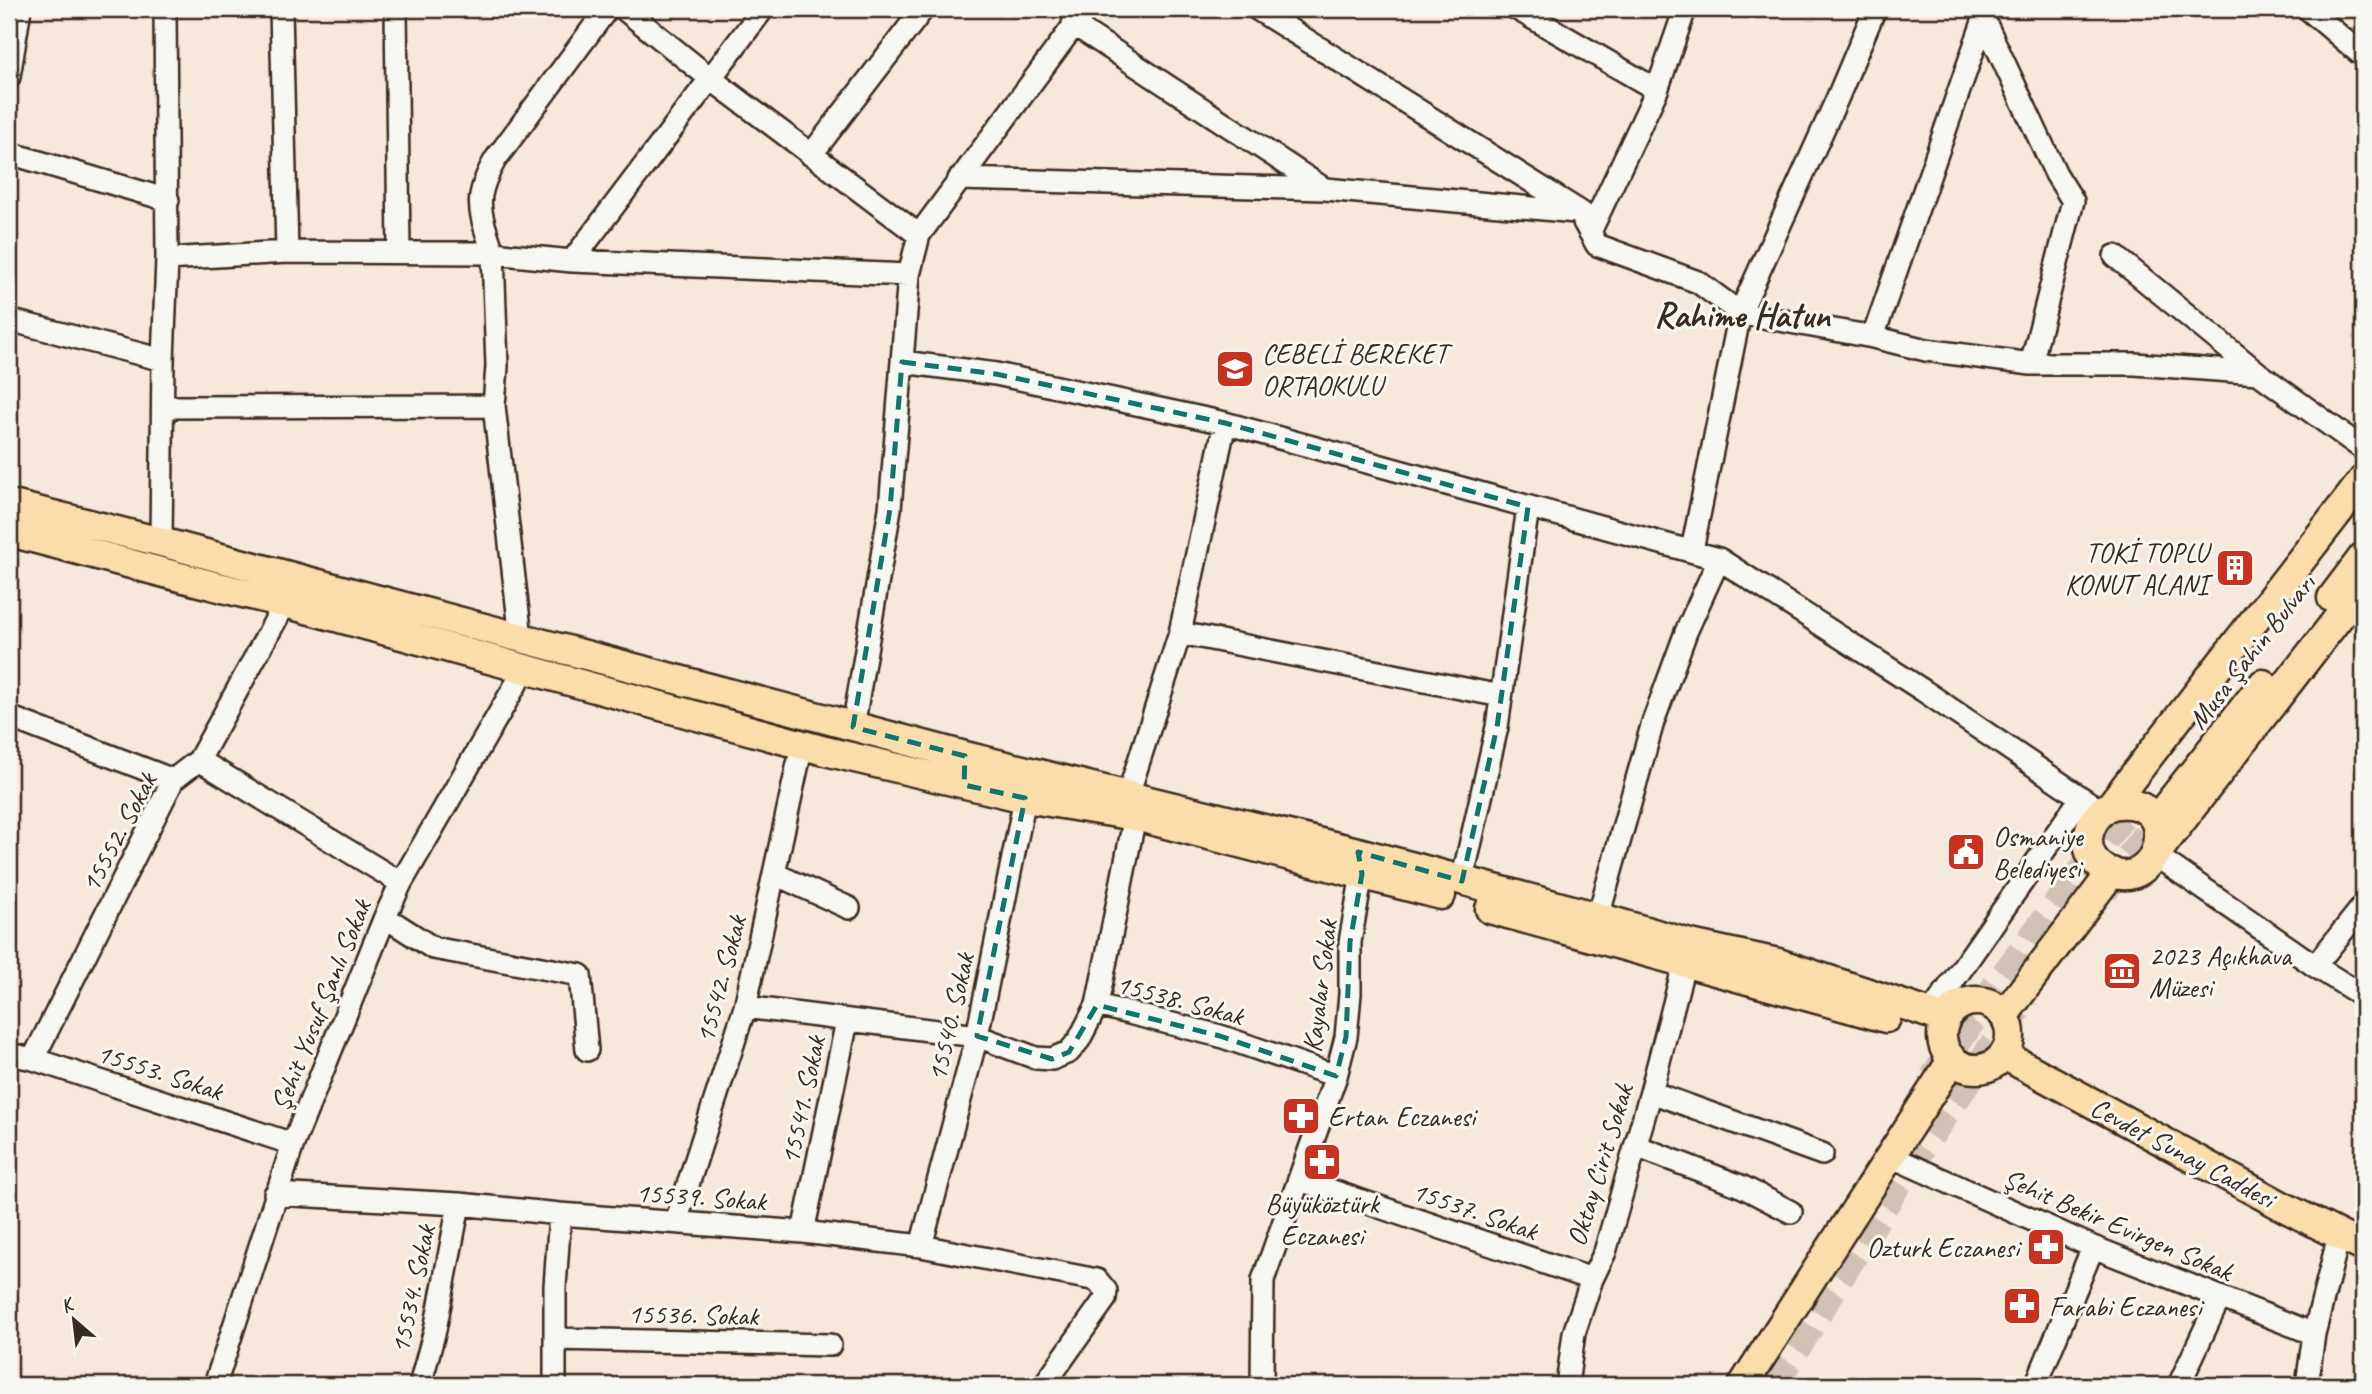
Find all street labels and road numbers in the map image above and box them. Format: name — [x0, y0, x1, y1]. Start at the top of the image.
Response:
street label: Musa Şahin Bulvarı — [2180, 565, 2324, 736]
street label: 15552. Sokak — [72, 765, 165, 898]
street label: Şehit Yusuf Şanlı Sokak — [262, 893, 379, 1116]
street label: 15542. Sokak — [687, 910, 755, 1047]
street label: Kayalar Sokak — [1294, 916, 1345, 1054]
street label: 15540. Sokak — [919, 948, 983, 1084]
street label: 15538. Sokak — [1112, 966, 1249, 1034]
street label: 15541. Sokak — [772, 1031, 834, 1167]
street label: 15553. Sokak — [93, 1035, 229, 1109]
street label: Oktay Cirit Sokak — [1558, 1077, 1641, 1250]
street label: Cevdet Sunay Caddesi — [2085, 1089, 2284, 1217]
street label: Şehit Bekir Evirgen Sokak — [1998, 1160, 2240, 1290]
street label: 15537. Sokak — [1408, 1173, 1544, 1249]
street label: 15539. Sokak — [635, 1175, 769, 1219]
street label: 15534. Sokak — [382, 1220, 444, 1356]
street label: 15536. Sokak — [628, 1296, 760, 1333]

